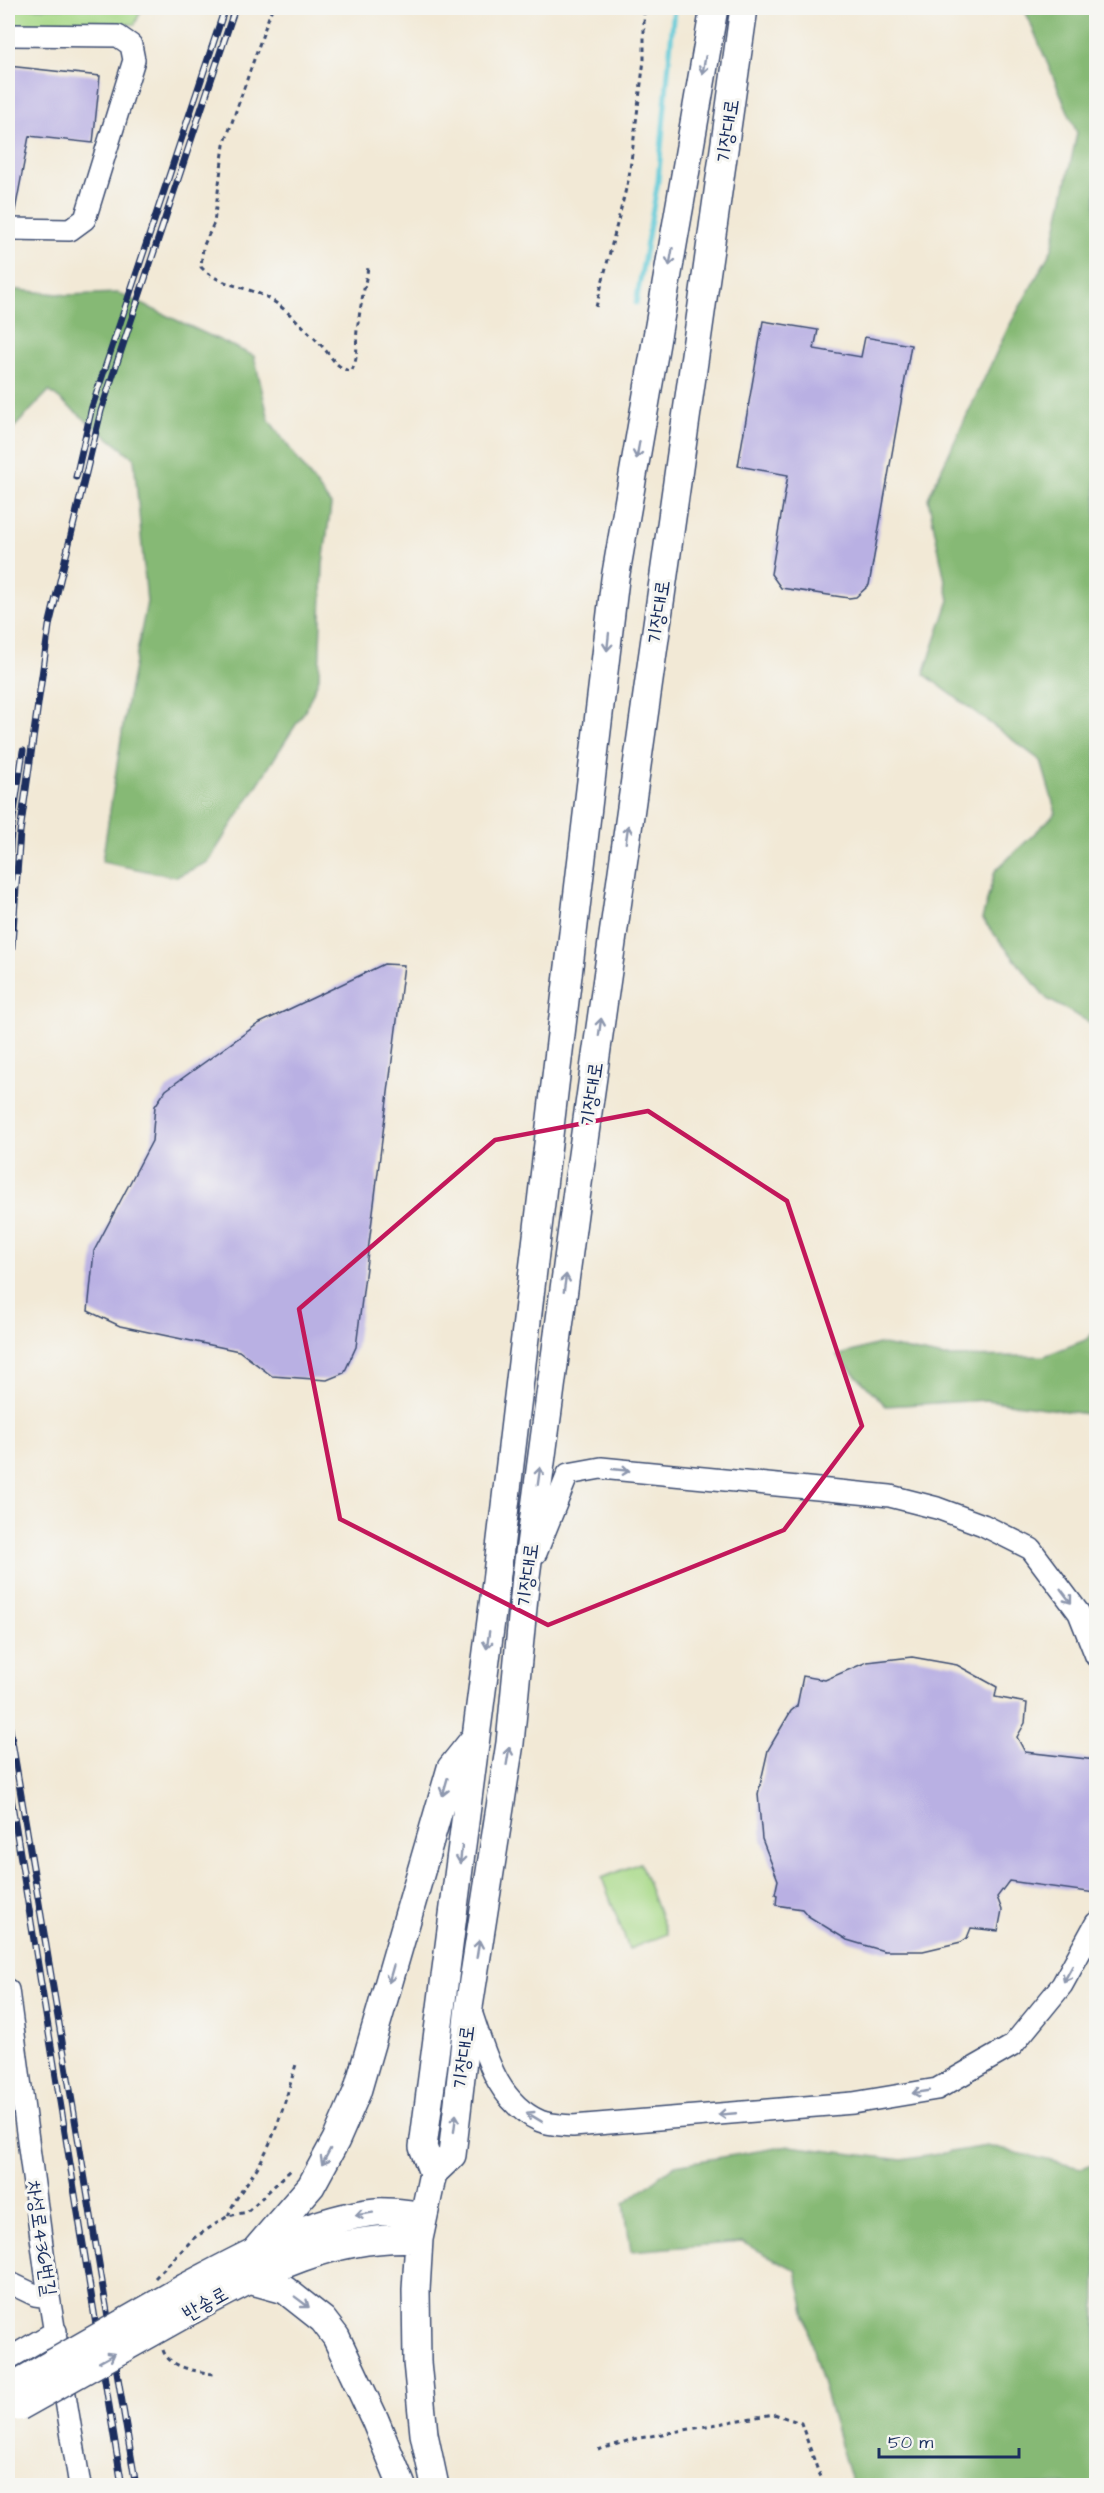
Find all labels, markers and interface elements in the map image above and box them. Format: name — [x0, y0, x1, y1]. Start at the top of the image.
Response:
one-way arrow — [698, 55, 709, 75]
street label: 기장대로 — [710, 97, 746, 165]
one-way arrow — [665, 247, 676, 267]
one-way arrow — [632, 439, 643, 459]
street label: 기장대로 — [641, 578, 677, 646]
one-way arrow — [602, 632, 613, 652]
one-way arrow — [622, 824, 633, 844]
one-way arrow — [595, 1018, 606, 1037]
street label: 기장대로 — [574, 1060, 610, 1128]
one-way arrow — [560, 1273, 571, 1293]
one-way arrow — [611, 1465, 630, 1476]
one-way arrow — [534, 1467, 545, 1486]
street label: 기장대로 — [510, 1541, 546, 1609]
one-way arrow — [1059, 1588, 1072, 1604]
one-way arrow — [483, 1630, 494, 1650]
one-way arrow — [502, 1747, 513, 1767]
one-way arrow — [439, 1777, 450, 1796]
one-way arrow — [455, 1844, 466, 1864]
one-way arrow — [472, 1939, 483, 1959]
one-way arrow — [385, 1964, 396, 1983]
one-way arrow — [1062, 1964, 1073, 1982]
street label: 기장대로 — [446, 2023, 482, 2091]
one-way arrow — [911, 2087, 931, 2098]
one-way arrow — [718, 2109, 738, 2120]
one-way arrow — [526, 2110, 543, 2122]
one-way arrow — [450, 2114, 461, 2134]
one-way arrow — [320, 2148, 332, 2166]
street label: 차성로436번길 — [19, 2178, 63, 2298]
one-way arrow — [355, 2209, 375, 2220]
street label: 반송로 — [178, 2280, 233, 2328]
one-way arrow — [294, 2296, 310, 2309]
one-way arrow — [98, 2352, 115, 2364]
scale bar — [879, 2421, 1018, 2459]
text: 50 m — [888, 2430, 933, 2455]

